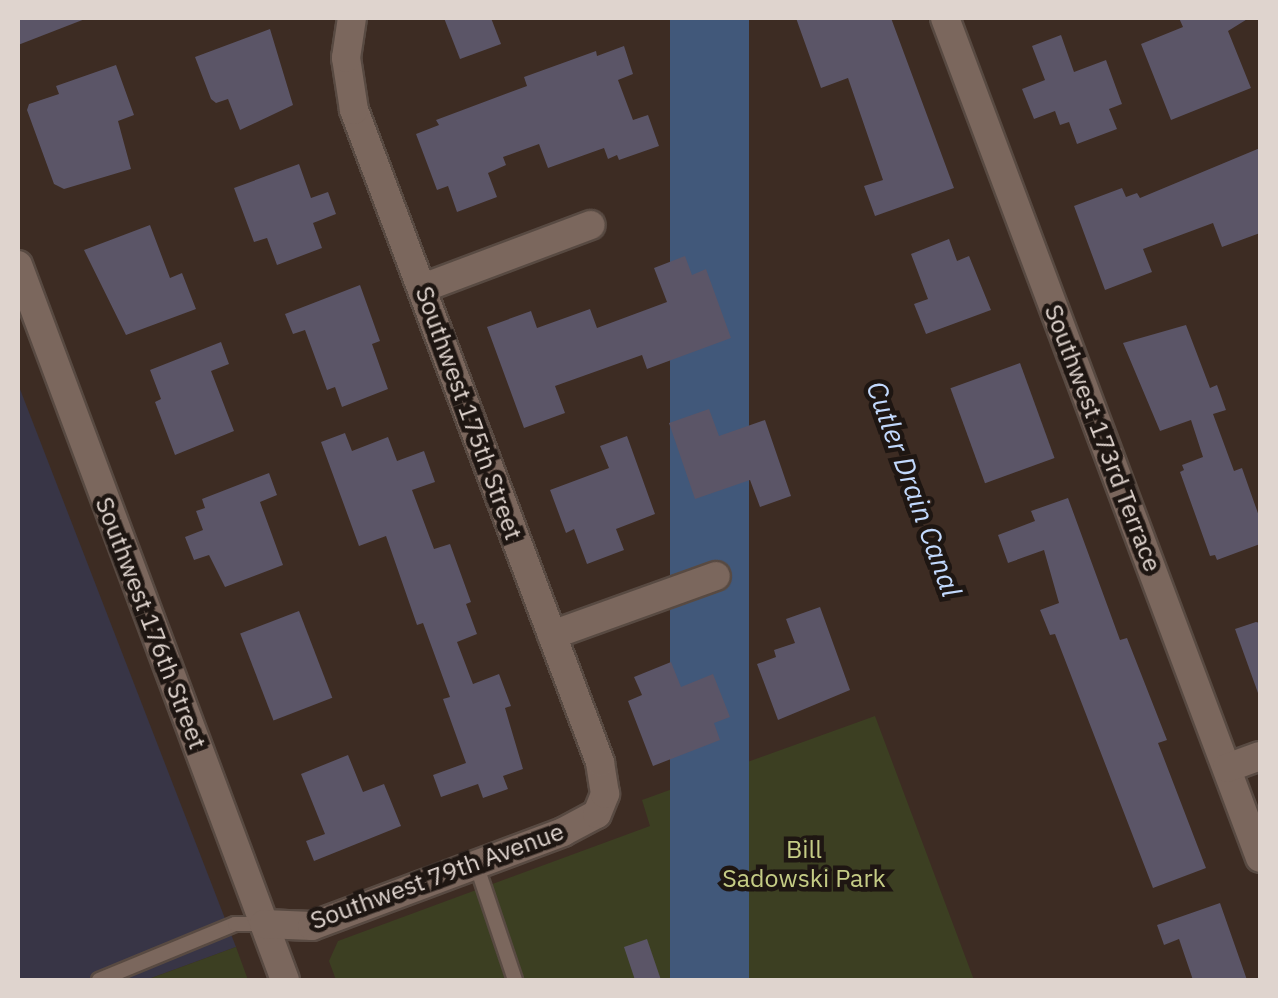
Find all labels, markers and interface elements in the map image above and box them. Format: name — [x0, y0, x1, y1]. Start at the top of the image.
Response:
street label: Southwest 175th Street — [409, 282, 529, 544]
street label: Southwest 173rd Terrace — [1038, 300, 1168, 576]
water label: Cutler Drain Canal — [859, 377, 969, 601]
street label: Southwest 176th Street — [89, 493, 213, 753]
street label: Southwest 79th Avenue — [306, 816, 568, 936]
park label: Bill Sadowski Park — [722, 835, 886, 894]

